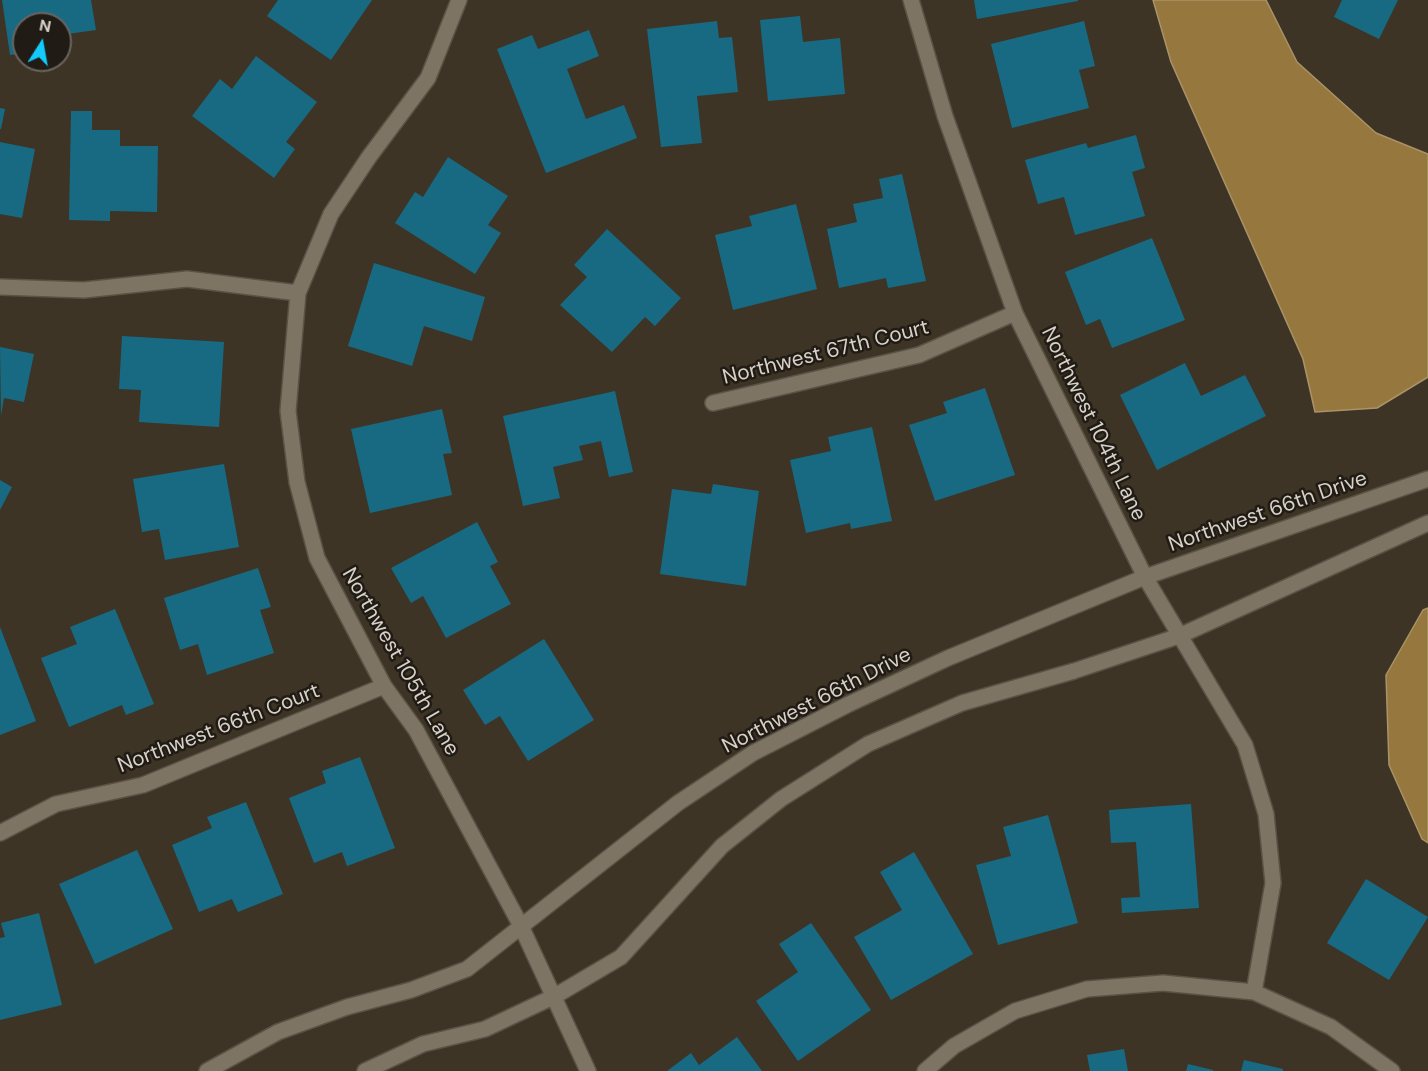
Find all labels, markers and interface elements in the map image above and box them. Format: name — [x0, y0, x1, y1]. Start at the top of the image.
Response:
north arrow — [12, 12, 72, 72]
text: N — [37, 14, 53, 37]
street label: Northwest 67th Court — [720, 315, 932, 391]
street label: Northwest 104th Lane — [1035, 323, 1151, 525]
street label: Northwest 66th Drive — [1165, 466, 1371, 558]
street label: Northwest 105th Lane — [336, 564, 464, 760]
street label: Northwest 66th Drive — [718, 642, 916, 760]
street label: Northwest 66th Court — [114, 679, 324, 779]

